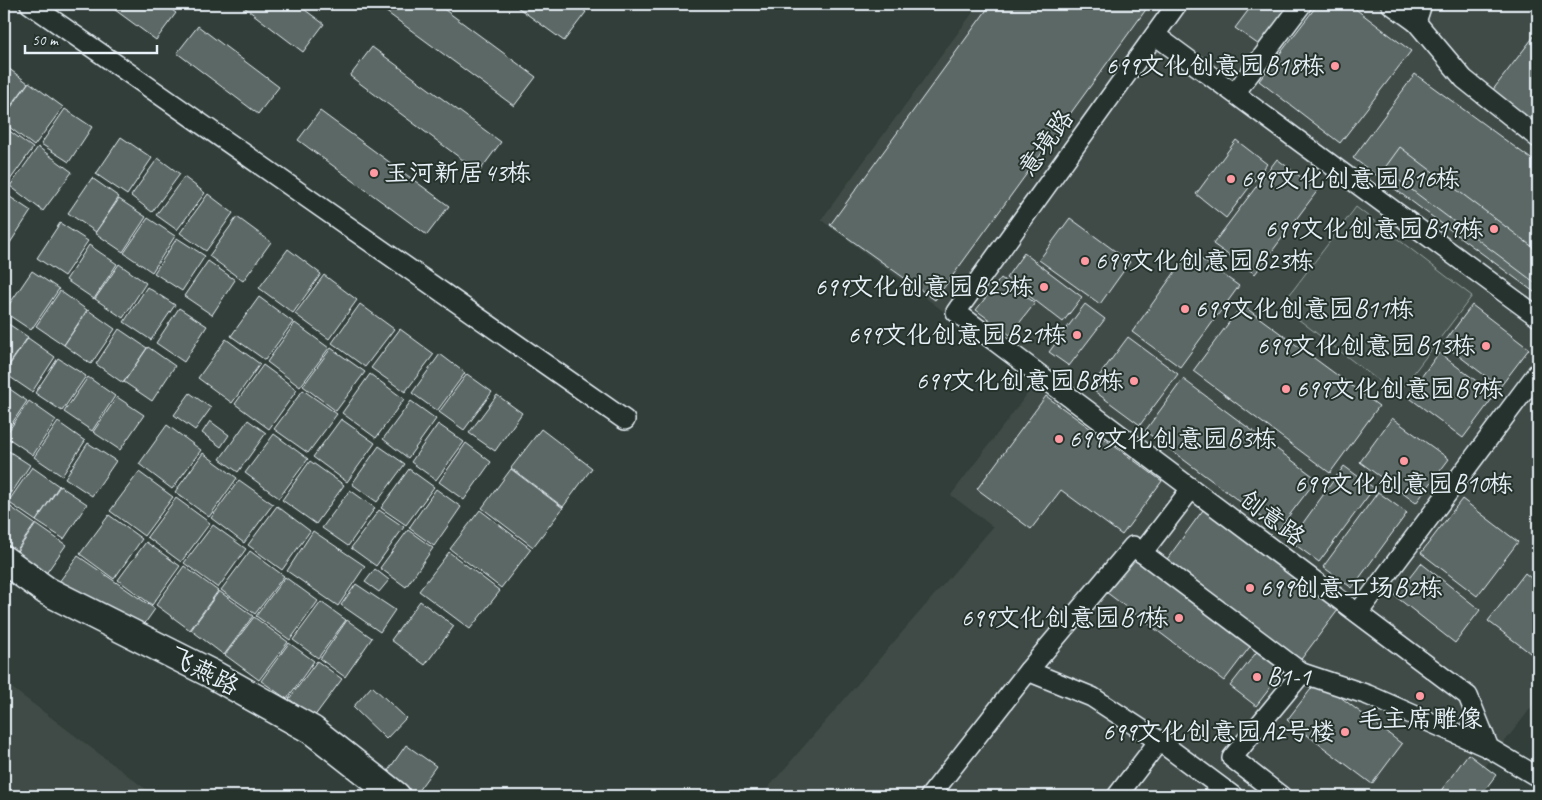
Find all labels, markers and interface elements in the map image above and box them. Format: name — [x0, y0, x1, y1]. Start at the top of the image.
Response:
scale bar — [25, 22, 158, 54]
text: 50 m — [32, 31, 59, 50]
place label: 699文化创意园B18栋 — [1106, 50, 1325, 82]
marker: 699文化创意园B18栋 — [1329, 60, 1341, 72]
street label: 意境路 — [1011, 103, 1081, 183]
place label: 玉河新居43栋 — [384, 157, 532, 189]
place label: 699文化创意园B16栋 — [1241, 163, 1460, 195]
marker: 玉河新居43栋 — [368, 167, 380, 179]
marker: 699文化创意园B16栋 — [1225, 173, 1237, 185]
place label: 699文化创意园B19栋 — [1265, 213, 1484, 245]
marker: 699文化创意园B19栋 — [1488, 223, 1500, 235]
place label: 699文化创意园B23栋 — [1095, 245, 1314, 277]
marker: 699文化创意园B23栋 — [1079, 255, 1091, 267]
place label: 699文化创意园B25栋 — [815, 271, 1034, 303]
marker: 699文化创意园B25栋 — [1038, 281, 1050, 293]
place label: 699文化创意园B11栋 — [1195, 293, 1414, 325]
marker: 699文化创意园B11栋 — [1179, 303, 1191, 315]
place label: 699文化创意园B21栋 — [848, 319, 1067, 351]
marker: 699文化创意园B21栋 — [1071, 329, 1083, 341]
place label: 699文化创意园B13栋 — [1257, 330, 1476, 362]
marker: 699文化创意园B13栋 — [1480, 340, 1492, 352]
place label: 699文化创意园B8栋 — [916, 365, 1124, 397]
place label: 699文化创意园B9栋 — [1296, 373, 1504, 405]
marker: 699文化创意园B8栋 — [1128, 375, 1140, 387]
marker: 699文化创意园B9栋 — [1280, 383, 1292, 395]
place label: 699文化创意园B3栋 — [1069, 423, 1277, 455]
marker: 699文化创意园B3栋 — [1053, 433, 1065, 445]
marker: 699文化创意园B10栋 — [1398, 455, 1410, 467]
place label: 699文化创意园B10栋 — [1294, 468, 1514, 500]
street label: 创意路 — [1232, 483, 1312, 553]
place label: 699创意工场B2栋 — [1260, 572, 1443, 604]
marker: 699创意工场B2栋 — [1244, 582, 1256, 594]
place label: 699文化创意园B1栋 — [961, 602, 1169, 634]
marker: 699文化创意园B1栋 — [1173, 612, 1185, 624]
street label: 飞燕路 — [163, 639, 245, 703]
place label: B1-1 — [1267, 661, 1312, 693]
marker: B1-1 — [1251, 671, 1263, 683]
marker: 毛主席雕像 — [1414, 690, 1426, 702]
place label: 毛主席雕像 — [1357, 703, 1483, 735]
place label: 699文化创意园A2号楼 — [1102, 716, 1335, 748]
marker: 699文化创意园A2号楼 — [1339, 726, 1351, 738]

